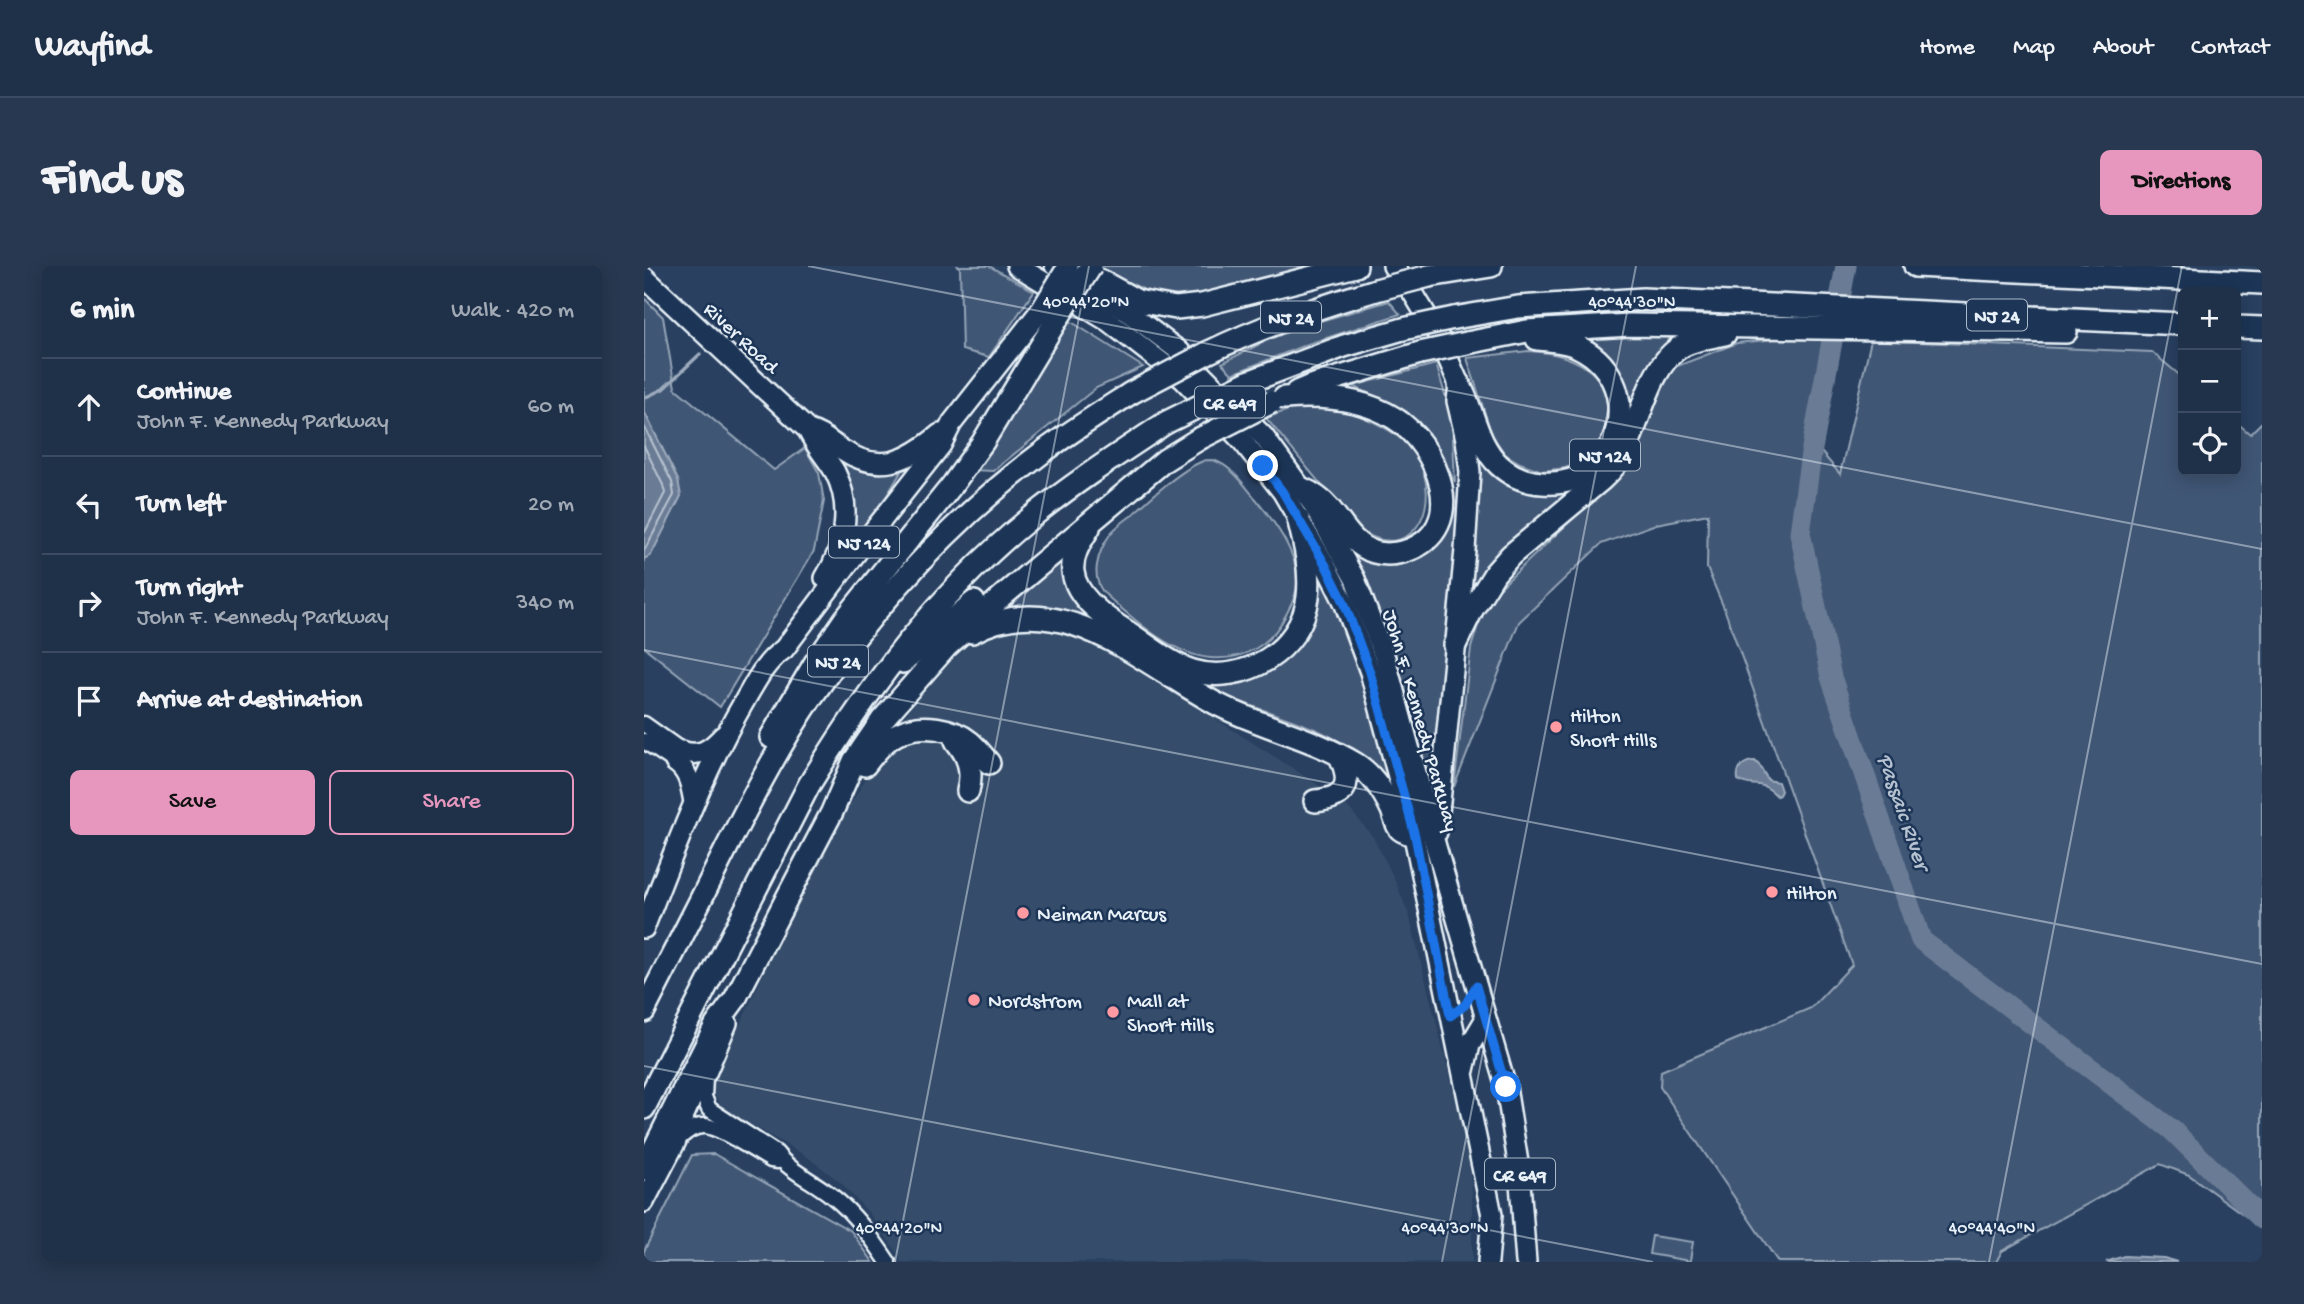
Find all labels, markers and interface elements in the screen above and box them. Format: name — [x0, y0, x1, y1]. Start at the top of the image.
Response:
text: Wayfind — [35, 29, 150, 67]
text: Home — [1919, 34, 1975, 63]
text: Map — [2013, 34, 2055, 63]
text: About — [2093, 34, 2153, 63]
text: Contact — [2191, 34, 2269, 63]
button: Directions — [2100, 150, 2262, 215]
text: Find us — [42, 153, 182, 211]
map controls — [2178, 287, 2241, 476]
button: + — [2178, 287, 2241, 350]
text: 40°44'20"N — [1043, 293, 1129, 314]
text: 40°44'30"N — [1588, 293, 1676, 314]
text: 6 min — [70, 294, 134, 329]
text: Walk · 420 m — [451, 298, 574, 325]
street label: River Road — [697, 298, 784, 382]
road number: NJ 24 — [1967, 300, 2027, 330]
road number: NJ 24 — [1261, 302, 1321, 332]
button: − — [2178, 350, 2241, 413]
text: Continue — [137, 378, 231, 409]
road number: CR 649 — [1195, 386, 1265, 418]
icon: ahead — [70, 388, 108, 426]
text: 60 m — [528, 394, 574, 421]
text: John F. Kennedy Parkway — [137, 409, 389, 436]
button: locate — [2178, 413, 2241, 476]
road number: NJ 124 — [1570, 440, 1640, 470]
route end — [1247, 450, 1278, 481]
icon: left — [70, 486, 108, 524]
text: Turn left — [137, 490, 225, 521]
text: 20 m — [528, 492, 574, 519]
road number: NJ 124 — [829, 526, 899, 558]
text: Turn right — [137, 574, 241, 605]
icon: right — [70, 584, 108, 622]
text: 340 m — [516, 590, 574, 617]
text: John F. Kennedy Parkway — [137, 605, 389, 632]
street label: John F. Kennedy Parkway — [1375, 607, 1462, 835]
road number: NJ 24 — [808, 646, 868, 676]
icon: arrive — [70, 682, 108, 720]
text: Arrive at destination — [137, 686, 362, 717]
place label: Hilton Short Hills — [1570, 706, 1658, 755]
marker: Hilton Short Hills — [1548, 719, 1564, 735]
water label: Passaic River — [1869, 751, 1936, 878]
button: Save — [70, 770, 315, 835]
button: Share — [329, 770, 574, 835]
place label: Hilton — [1786, 883, 1837, 908]
marker: Hilton — [1764, 884, 1780, 900]
place label: Neiman Marcus — [1037, 904, 1167, 929]
marker: Neiman Marcus — [1015, 905, 1031, 921]
place label: Nordstrom — [988, 991, 1082, 1016]
place label: Mall at Short Hills — [1127, 991, 1215, 1040]
marker: Nordstrom — [966, 992, 982, 1008]
marker: Mall at Short Hills — [1105, 1004, 1121, 1020]
route start — [1490, 1071, 1521, 1102]
road number: CR 649 — [1485, 1159, 1555, 1190]
text: 40°44'20"N — [856, 1219, 942, 1240]
text: 40°44'30"N — [1401, 1219, 1489, 1240]
text: 40°44'40"N — [1949, 1219, 2035, 1240]

